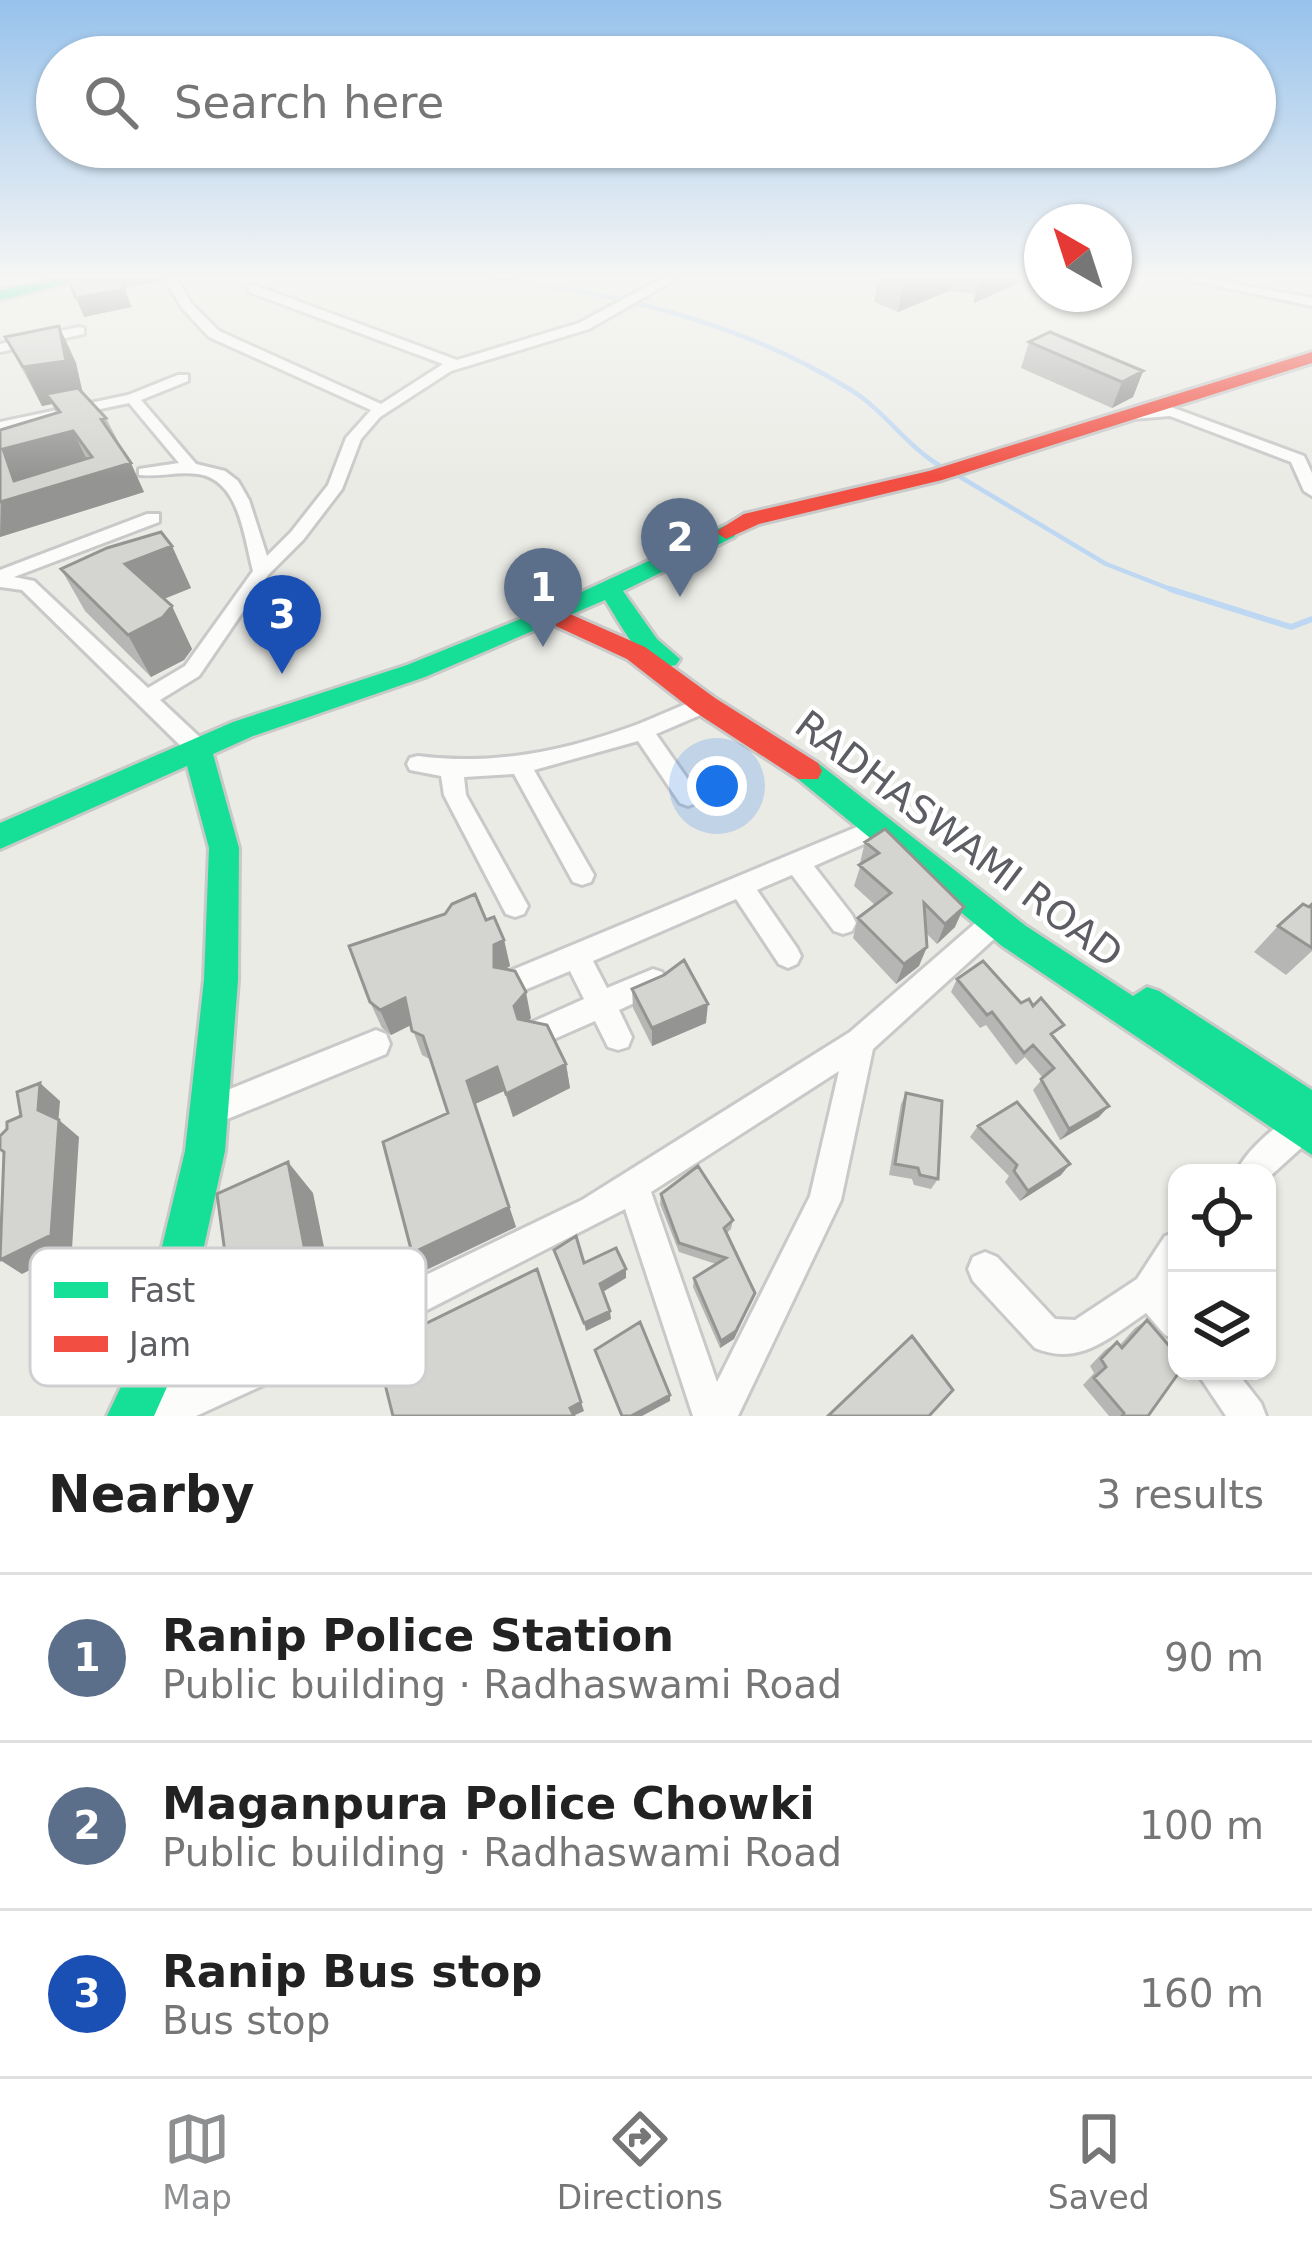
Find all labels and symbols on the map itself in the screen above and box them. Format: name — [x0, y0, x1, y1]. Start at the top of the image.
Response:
north arrow — [1024, 204, 1132, 312]
pin: 2 — [641, 498, 719, 597]
pin: 1 — [504, 548, 582, 647]
pin: 3 — [243, 575, 321, 674]
street label: RADHASWAMI ROAD — [787, 701, 1131, 977]
your location — [687, 756, 747, 816]
legend — [30, 1248, 426, 1386]
text: Fast — [129, 1271, 195, 1310]
text: Jam — [127, 1325, 191, 1364]

